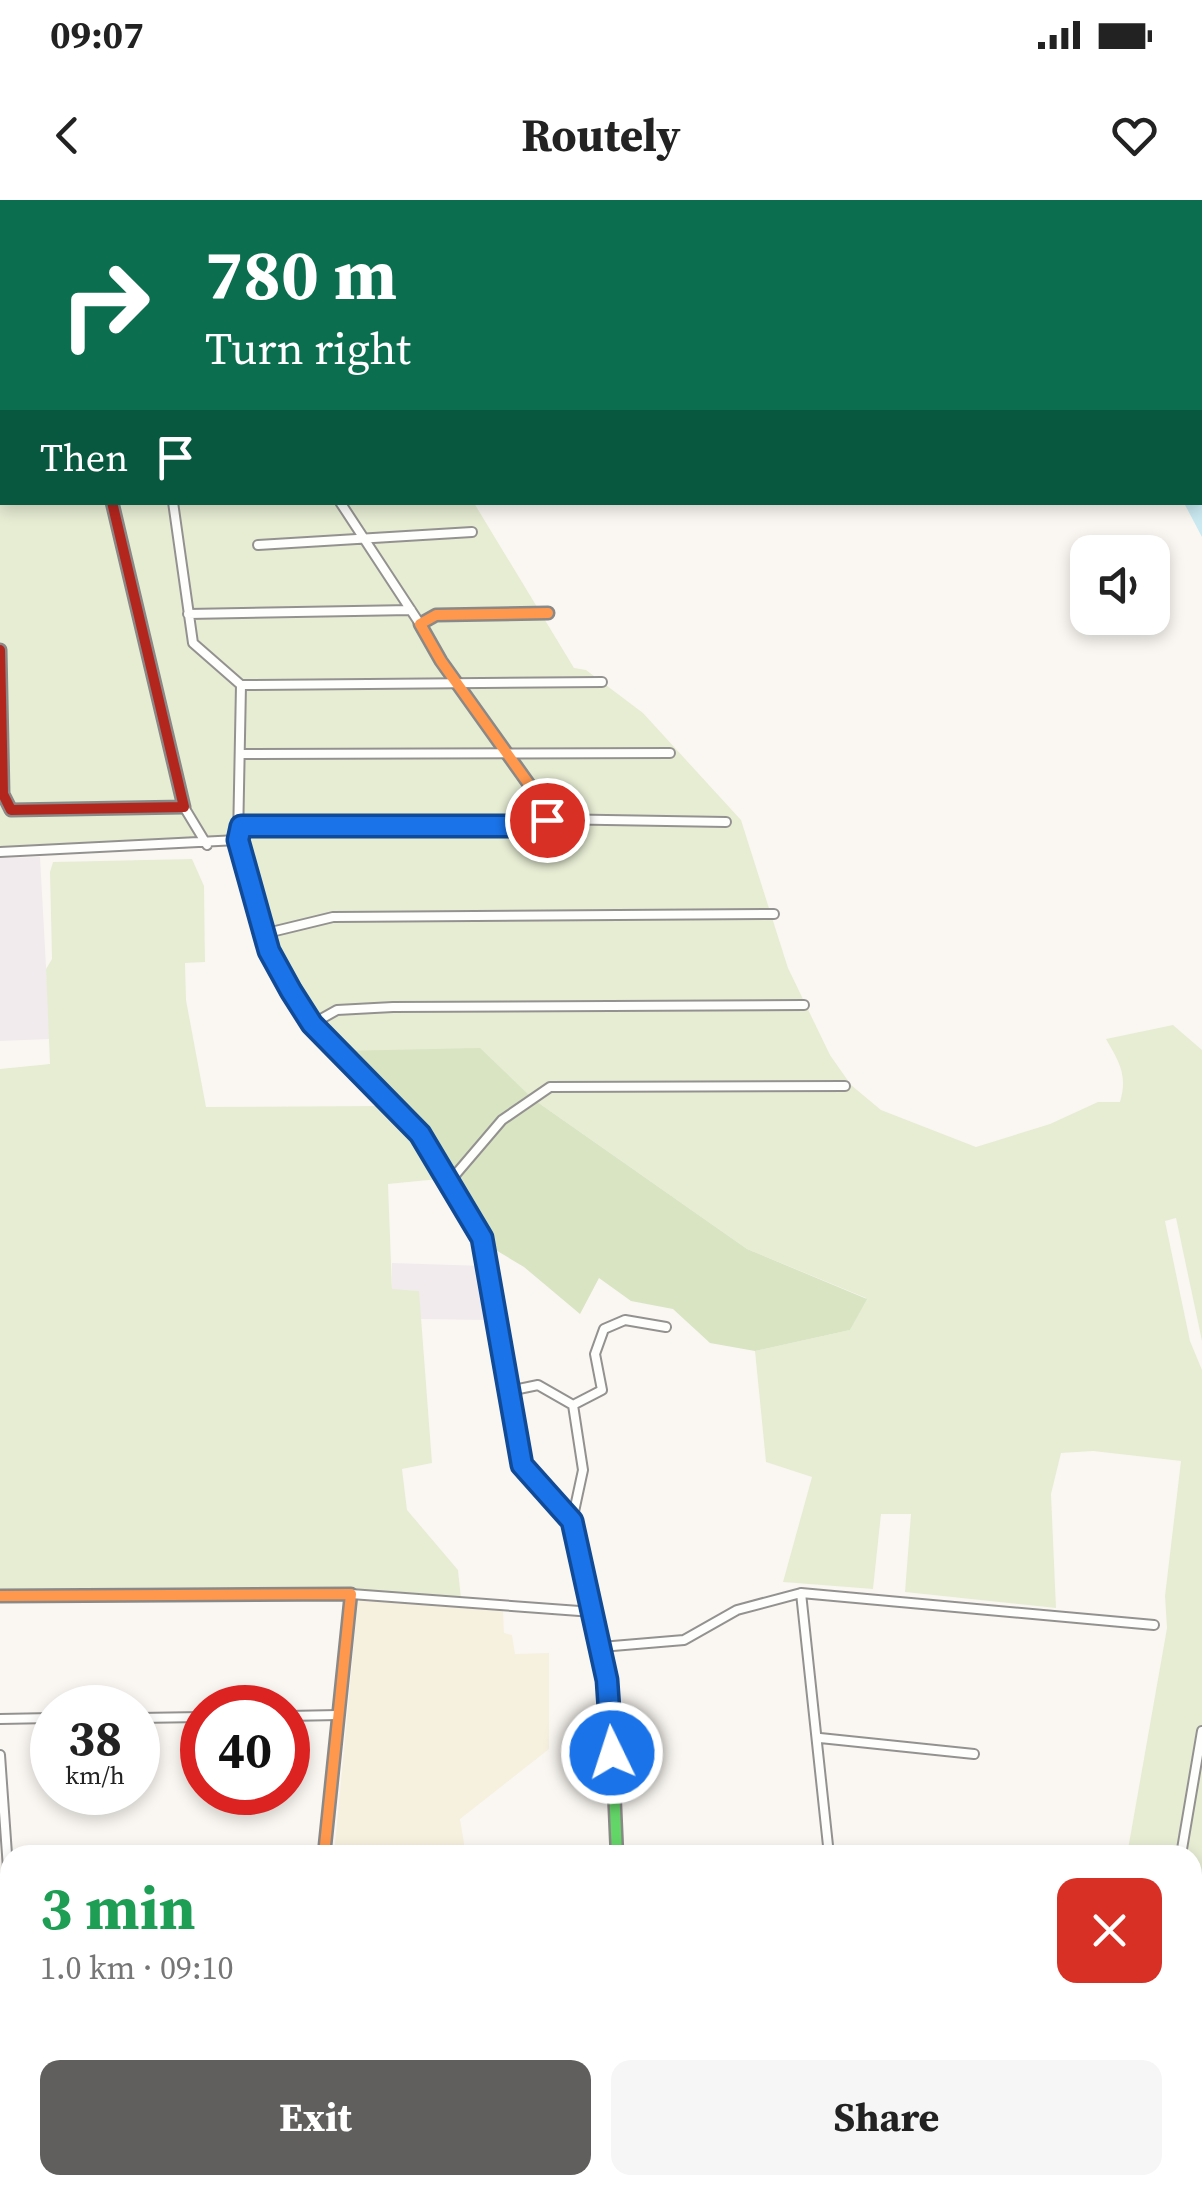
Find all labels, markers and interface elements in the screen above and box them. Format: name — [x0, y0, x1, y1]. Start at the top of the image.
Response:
text: 09:07 — [50, 9, 144, 61]
text: Routely — [521, 104, 681, 166]
icon: back — [40, 108, 95, 163]
icon: heart — [1107, 108, 1162, 163]
text: 780 m — [205, 226, 397, 322]
icon: right — [40, 240, 170, 370]
text: Turn right — [205, 317, 411, 379]
icon: arrive — [148, 430, 203, 485]
text: Then — [40, 432, 128, 484]
map controls — [1070, 535, 1170, 635]
button: sound — [1070, 535, 1170, 635]
pin — [505, 778, 590, 863]
icon: arrive — [520, 793, 575, 848]
speed limit sign: 40 — [180, 1685, 310, 1815]
position arrow — [560, 1701, 664, 1805]
text: 38 — [68, 1703, 122, 1772]
text: km/h — [65, 1758, 125, 1792]
text: 3 min — [40, 1867, 196, 1949]
button: close — [1057, 1878, 1162, 1983]
text: 1.0 km · 09:10 — [40, 1946, 234, 1990]
button: Exit — [40, 2060, 591, 2175]
button: Share — [611, 2060, 1162, 2175]

